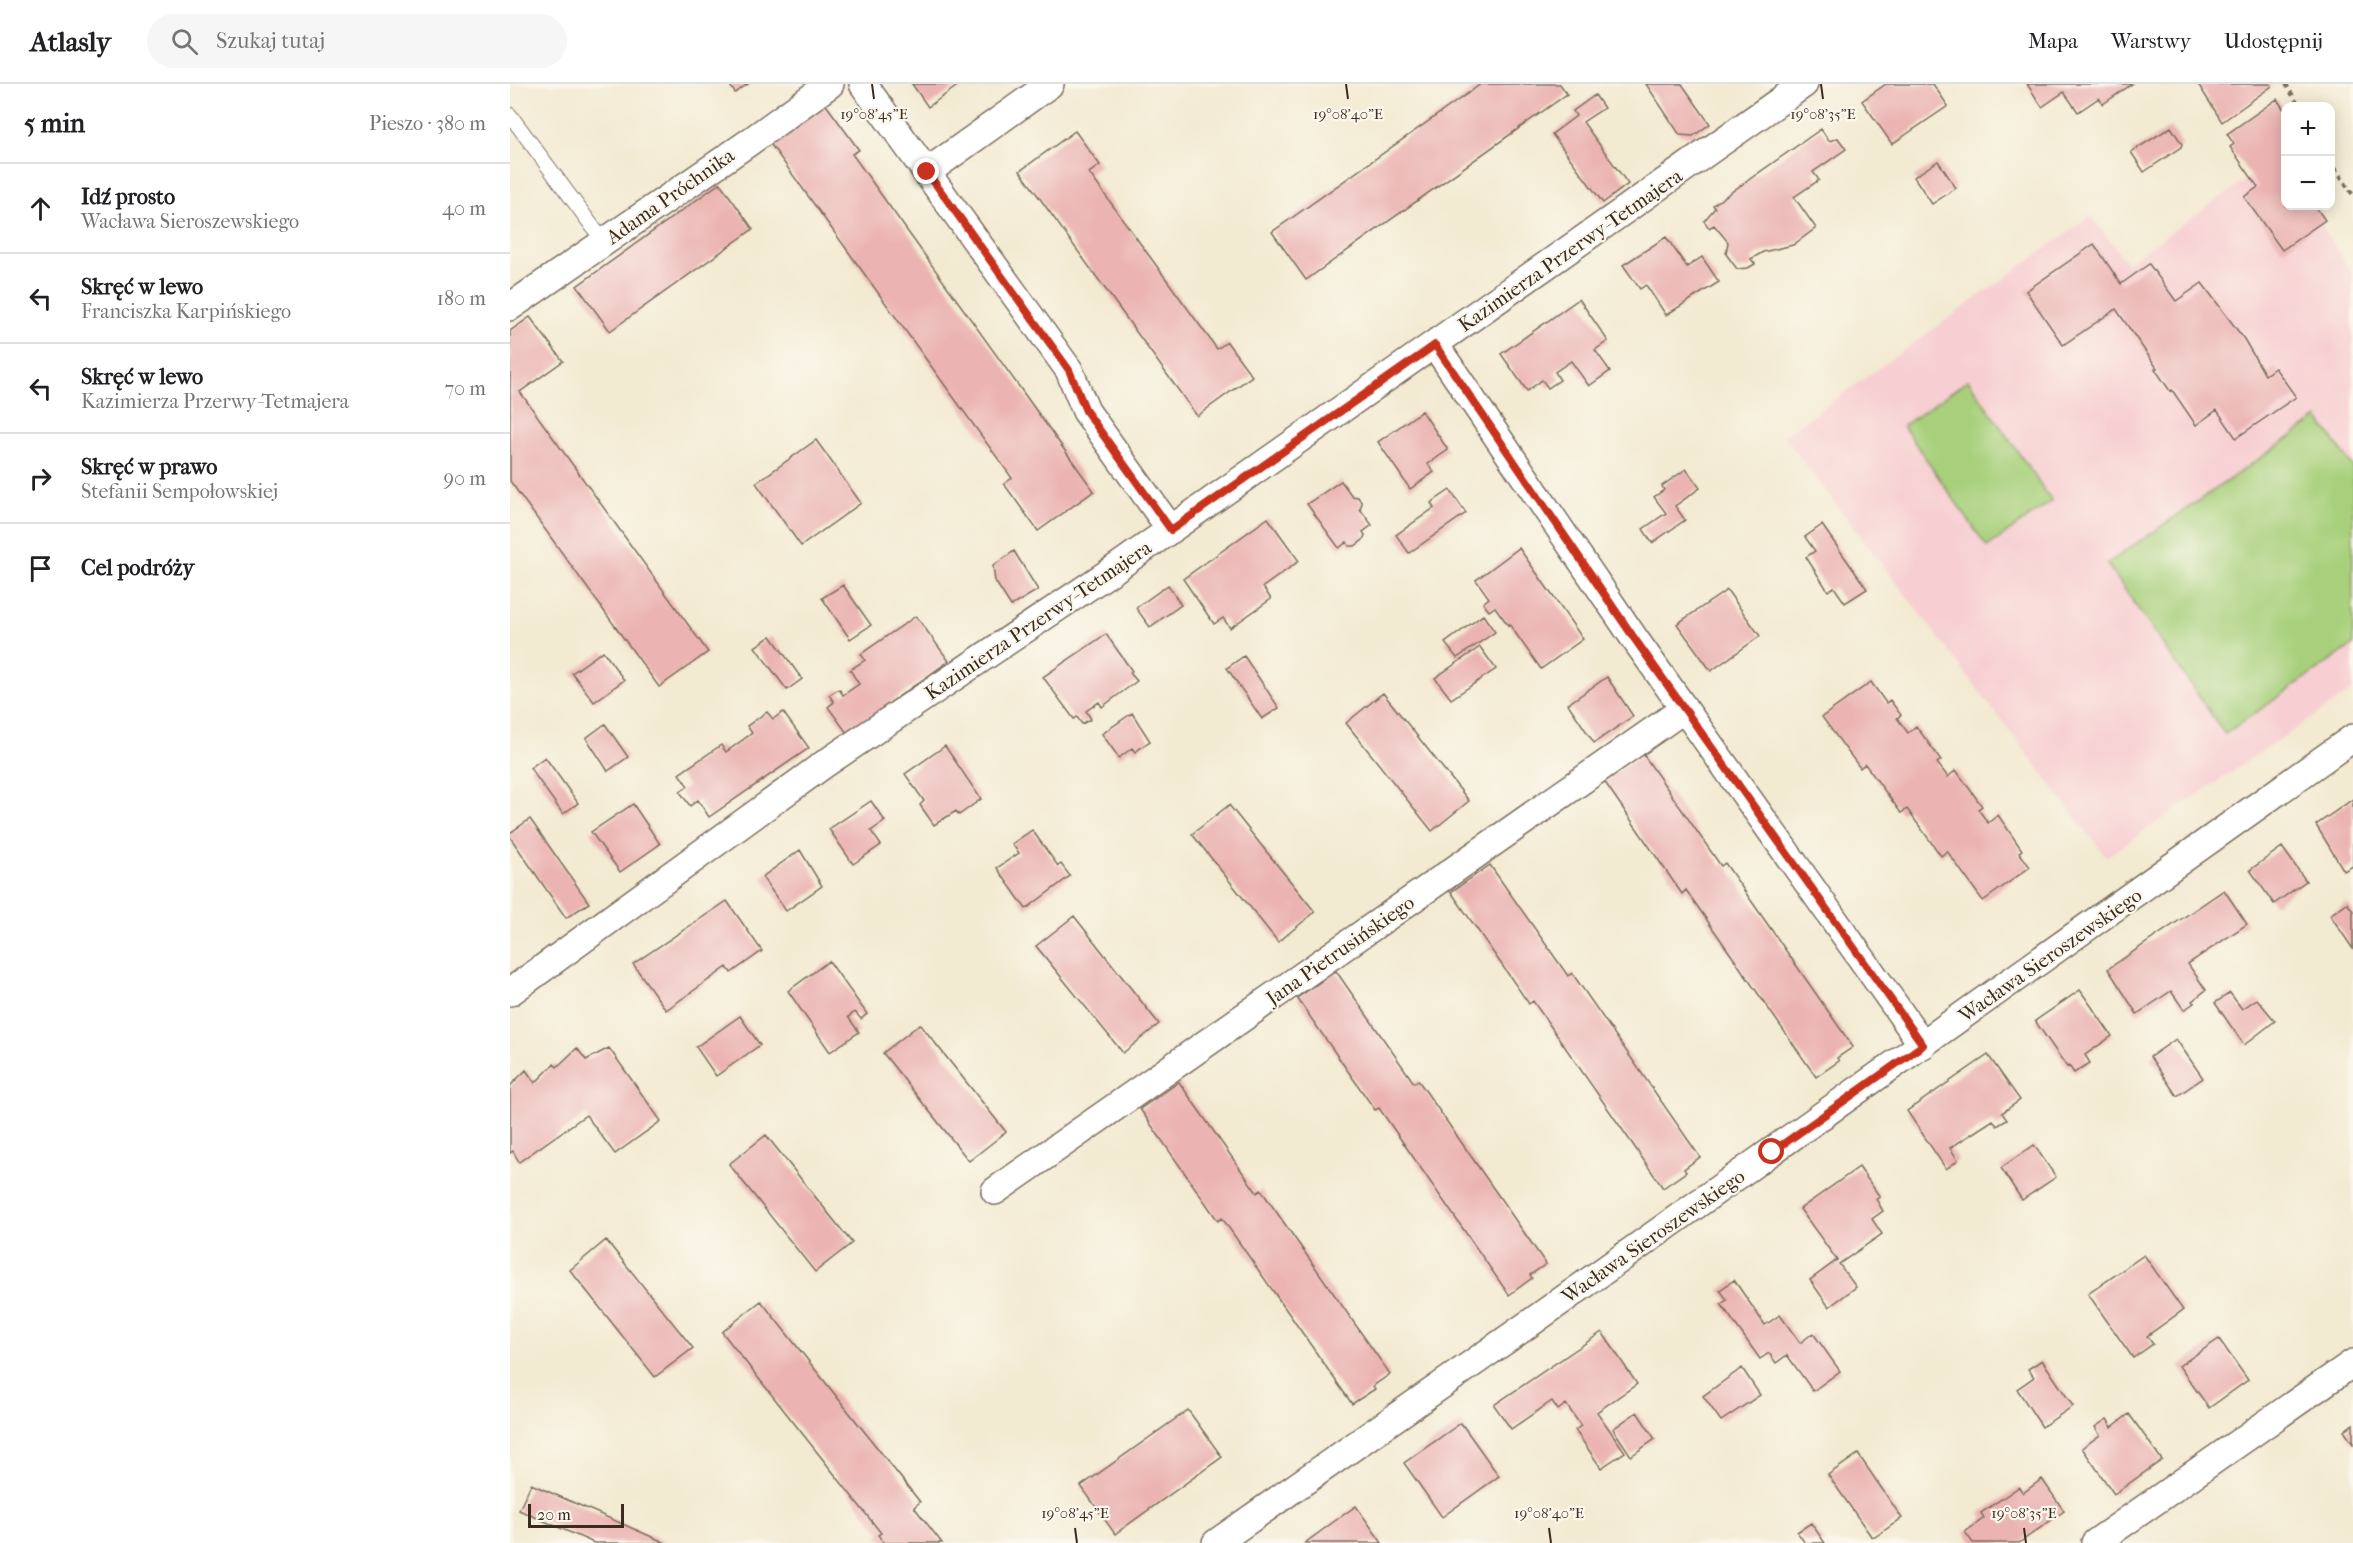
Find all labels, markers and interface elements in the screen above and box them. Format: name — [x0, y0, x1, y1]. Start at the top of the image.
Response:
search box — [147, 14, 567, 68]
text: Atlasly — [30, 25, 111, 58]
icon: search — [168, 25, 201, 58]
text: Szukaj tutaj — [216, 28, 325, 54]
text: Mapa — [2028, 29, 2078, 53]
text: Warstwy — [2111, 29, 2191, 53]
text: Udostępnij — [2224, 29, 2323, 53]
map controls — [2281, 102, 2335, 210]
button: + — [2281, 102, 2335, 156]
text: 19°08'45"E — [840, 105, 908, 123]
text: 19°08'40"E — [1313, 105, 1383, 123]
text: 19°08'35"E — [1790, 105, 1856, 123]
text: 5 min — [24, 108, 85, 139]
text: Pieszo · 380 m — [369, 112, 486, 135]
street label: Adama Próchnika — [601, 143, 739, 250]
button: − — [2281, 156, 2335, 210]
route end — [913, 158, 939, 184]
street label: Kazimierza Przerwy-Tetmajera — [1454, 164, 1687, 337]
text: Idź prosto — [81, 184, 175, 210]
icon: ahead — [24, 192, 57, 225]
text: 40 m — [442, 197, 486, 220]
text: Wacława Sieroszewskiego — [81, 210, 299, 233]
text: Skręć w lewo — [81, 274, 203, 300]
icon: left — [24, 282, 57, 315]
text: 180 m — [437, 287, 486, 310]
text: Franciszka Karpińskiego — [81, 300, 291, 323]
text: Skręć w lewo — [81, 364, 203, 390]
icon: left — [24, 372, 57, 405]
text: 70 m — [444, 377, 486, 400]
text: Kazimierza Przerwy-Tetmajera — [81, 390, 349, 413]
text: Skręć w prawo — [81, 454, 217, 480]
icon: right — [24, 462, 57, 495]
text: 90 m — [444, 467, 486, 490]
text: Stefanii Sempołowskiej — [81, 480, 278, 503]
street label: Kazimierza Przerwy-Tetmajera — [921, 536, 1156, 705]
icon: arrive — [24, 552, 57, 585]
text: Cel podróży — [81, 555, 194, 581]
street label: Wacława Sieroszewskiego — [1953, 883, 2146, 1028]
street label: Jana Pietrusińskiego — [1260, 891, 1419, 1011]
route start — [1758, 1138, 1784, 1164]
street label: Wacława Sieroszewskiego — [1556, 1164, 1749, 1309]
scale bar — [528, 1501, 624, 1528]
text: 19°08'45"E — [1041, 1504, 1109, 1522]
text: 19°08'40"E — [1514, 1504, 1584, 1522]
text: 19°08'35"E — [1991, 1504, 2057, 1522]
text: 20 m — [537, 1505, 571, 1524]

